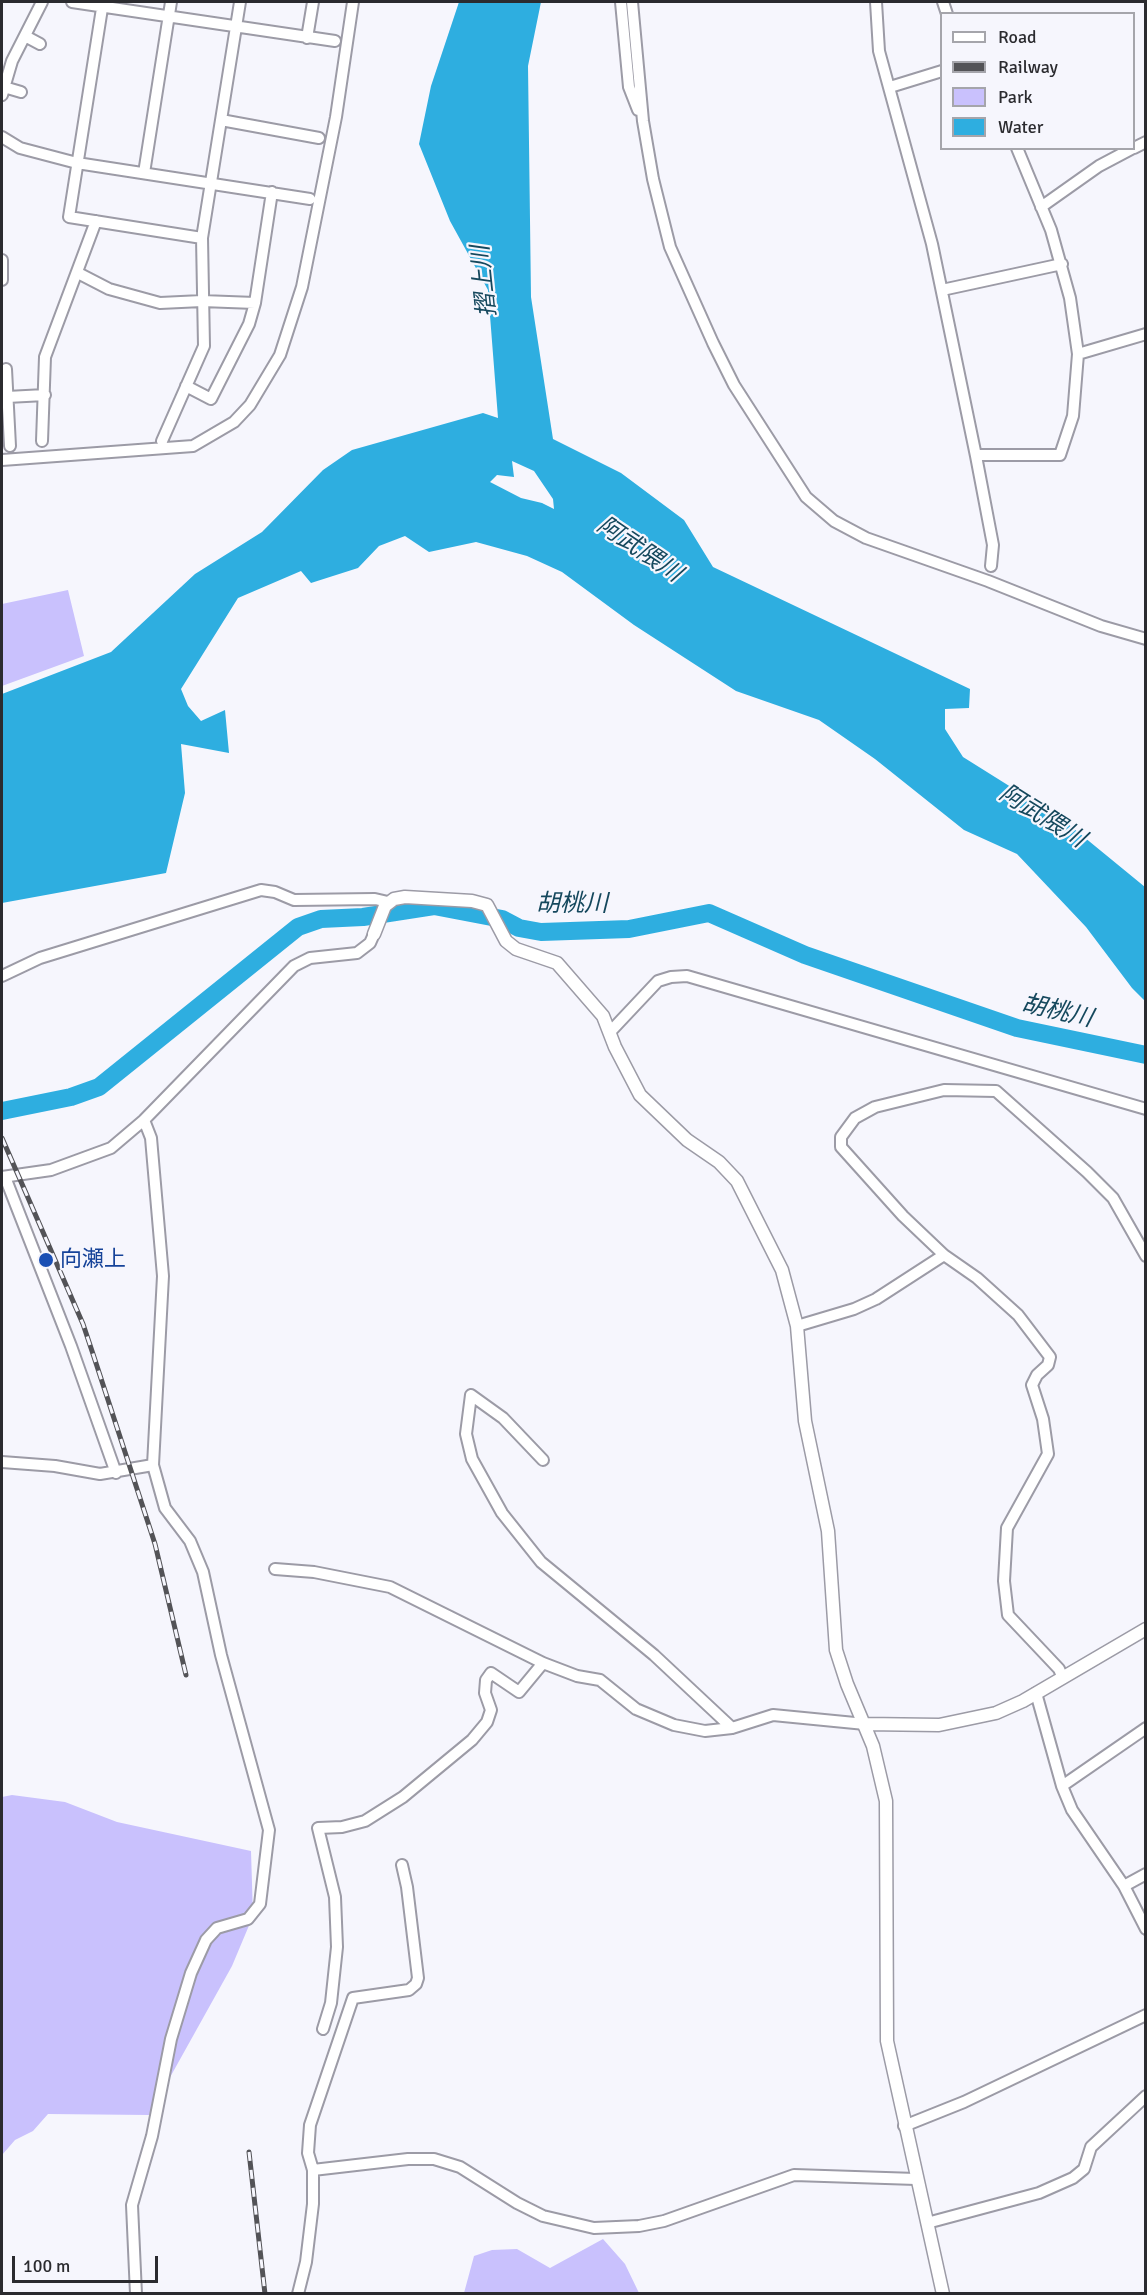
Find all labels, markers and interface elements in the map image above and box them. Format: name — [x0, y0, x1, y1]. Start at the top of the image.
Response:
legend — [940, 12, 1135, 150]
text: Road — [998, 26, 1037, 48]
text: Railway — [998, 56, 1058, 78]
text: Park — [998, 86, 1033, 108]
text: Water — [998, 116, 1043, 138]
water label: 摺上川 — [467, 244, 503, 318]
water label: 阿武隈川 — [591, 511, 687, 589]
water label: 阿武隈川 — [994, 779, 1090, 855]
water label: 胡桃川 — [536, 891, 608, 919]
water label: 胡桃川 — [1019, 990, 1095, 1034]
place label: 向瀬上 — [60, 1247, 126, 1273]
marker: 向瀬上 — [37, 1251, 55, 1269]
scale bar — [15, 2244, 160, 2282]
text: 100 m — [23, 2255, 70, 2277]

